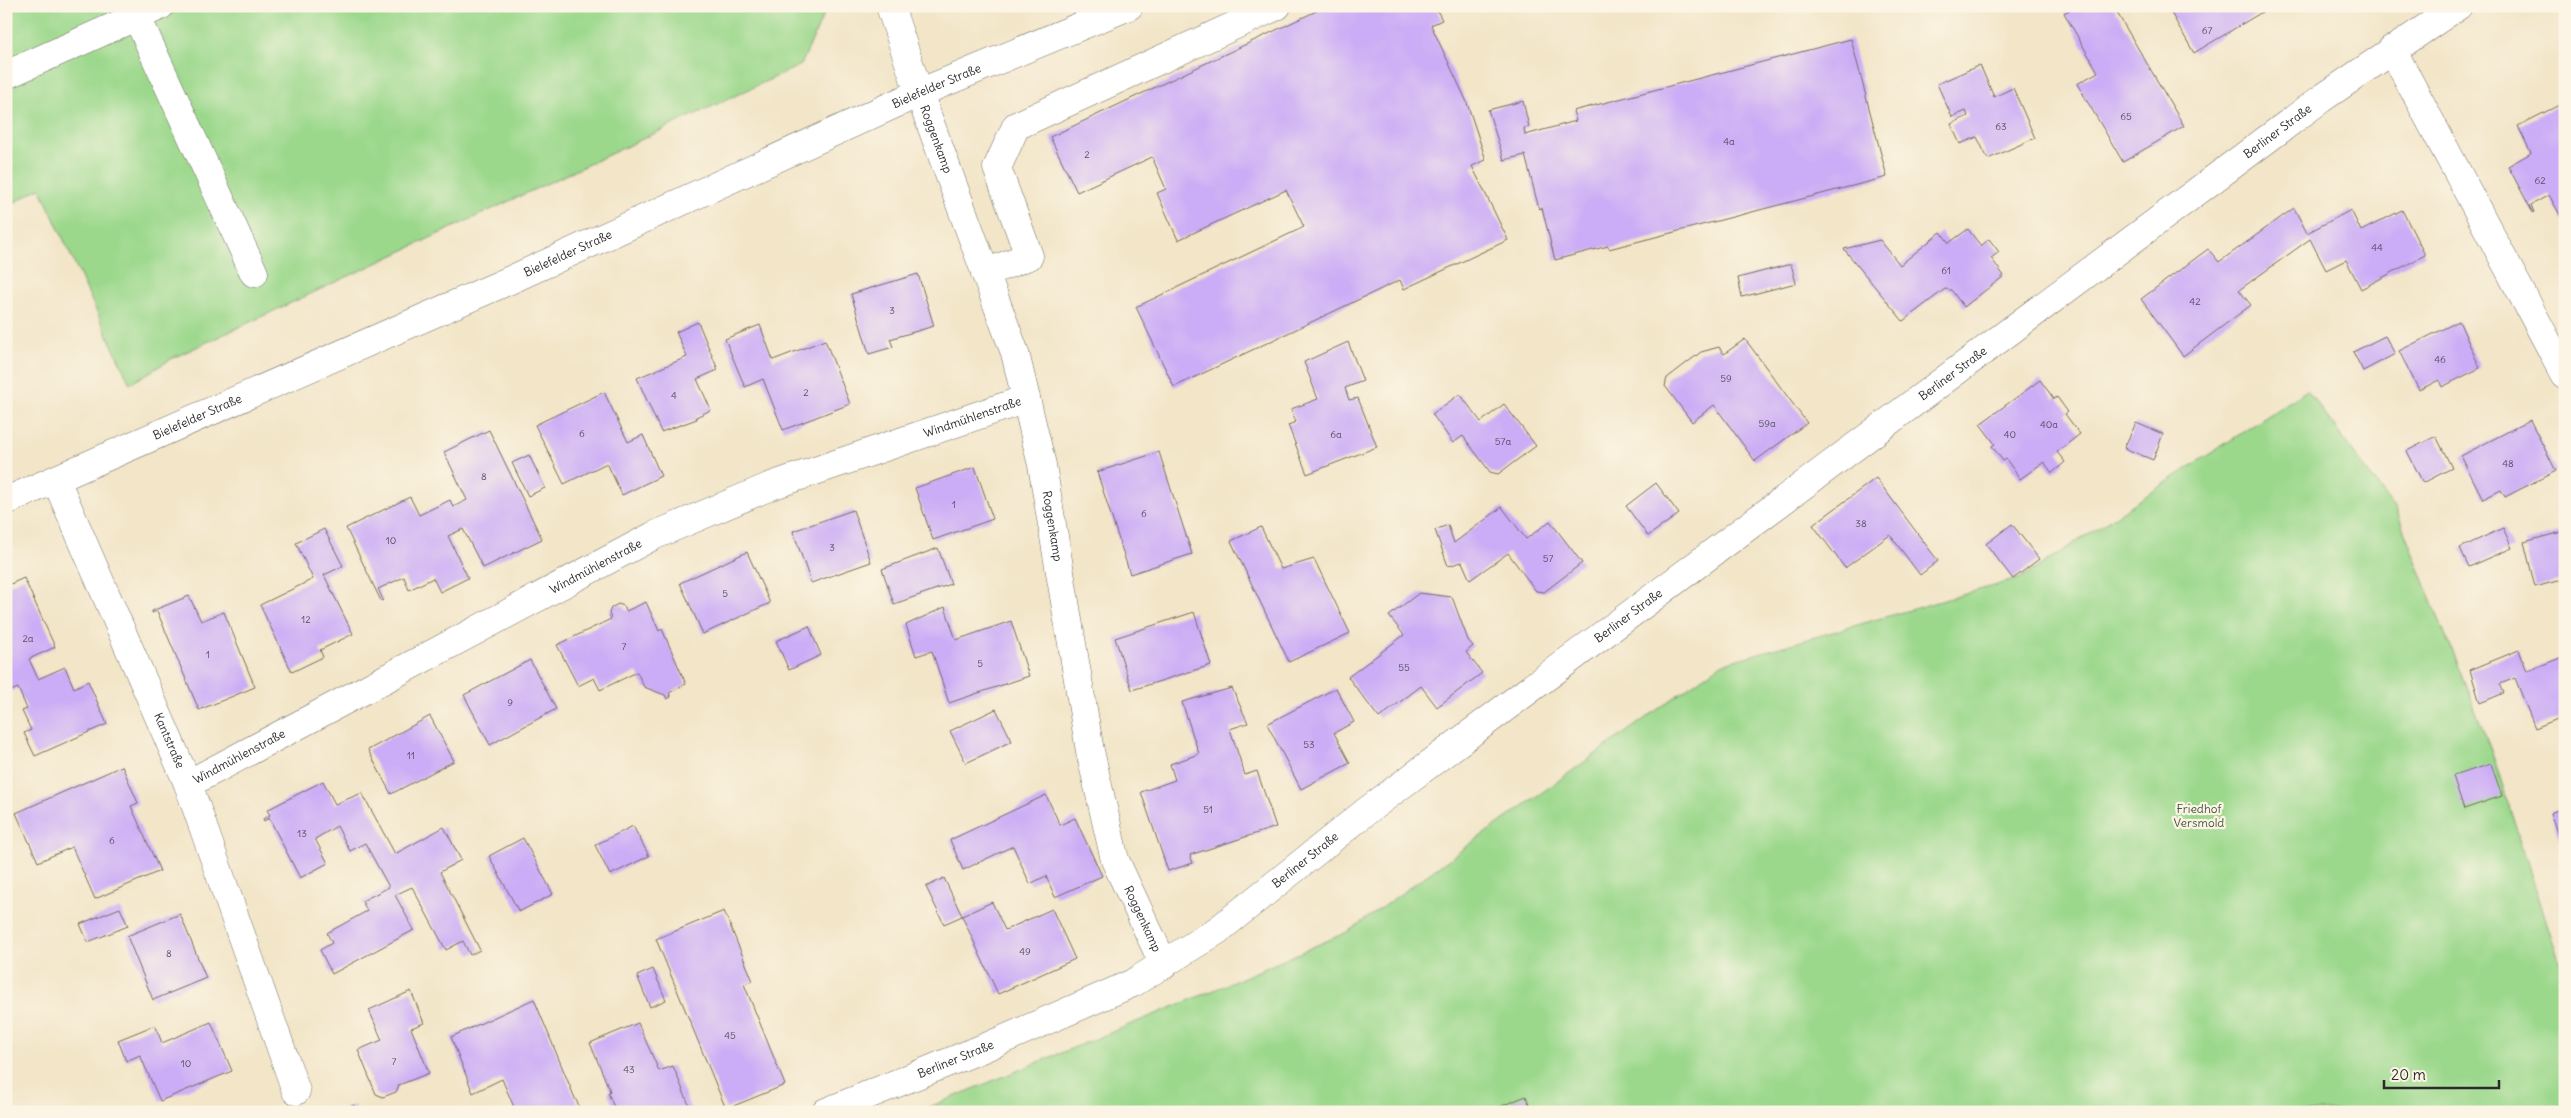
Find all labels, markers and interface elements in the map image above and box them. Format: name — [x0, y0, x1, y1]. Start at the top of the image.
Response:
house number: 67 — [2202, 24, 2212, 37]
street label: Bielefelder Straße — [890, 60, 983, 111]
street label: Berliner Straße — [2240, 101, 2314, 161]
street label: Roggenkamp — [917, 103, 956, 175]
house number: 65 — [2120, 110, 2132, 123]
house number: 63 — [1995, 120, 2007, 133]
house number: 4a — [1723, 135, 1735, 148]
house number: 2 — [1084, 148, 1090, 161]
house number: 62 — [2534, 174, 2546, 187]
street label: Bielefelder Straße — [521, 226, 614, 280]
house number: 44 — [2371, 241, 2383, 254]
house number: 61 — [1941, 264, 1951, 277]
house number: 42 — [2189, 295, 2201, 308]
house number: 3 — [889, 304, 895, 317]
street label: Berliner Straße — [1916, 343, 1990, 403]
house number: 46 — [2434, 353, 2446, 366]
house number: 59 — [1720, 372, 1732, 385]
house number: 2 — [803, 386, 809, 399]
house number: 4 — [671, 389, 677, 402]
street label: Bielefelder Straße — [151, 391, 244, 443]
street label: Windmühlenstraße — [921, 393, 1023, 440]
house number: 59a — [1758, 417, 1776, 430]
house number: 40a — [2040, 418, 2058, 431]
house number: 6 — [579, 427, 585, 440]
house number: 6a — [1330, 428, 1342, 441]
house number: 40 — [2004, 428, 2016, 441]
house number: 57a — [1495, 435, 1511, 448]
house number: 48 — [2502, 457, 2514, 470]
house number: 8 — [481, 470, 487, 483]
street label: Roggenkamp — [1039, 490, 1066, 563]
house number: 1 — [952, 498, 956, 511]
house number: 6 — [1141, 507, 1147, 520]
house number: 38 — [1855, 517, 1867, 530]
house number: 10 — [386, 534, 396, 547]
street label: Windmühlenstraße — [547, 535, 644, 597]
house number: 3 — [829, 541, 835, 554]
house number: 57 — [1543, 552, 1553, 565]
street label: Berliner Straße — [1591, 585, 1665, 646]
house number: 5 — [722, 587, 728, 600]
house number: 12 — [301, 613, 311, 626]
house number: 2a — [22, 632, 34, 645]
house number: 7 — [622, 640, 627, 653]
house number: 1 — [206, 648, 210, 661]
house number: 5 — [977, 657, 983, 670]
house number: 55 — [1398, 661, 1410, 674]
house number: 9 — [507, 696, 513, 709]
street label: Kantstraße — [151, 710, 188, 770]
street label: Windmühlenstraße — [190, 726, 288, 787]
house number: 53 — [1303, 738, 1315, 751]
house number: 11 — [407, 749, 415, 762]
park label: Friedhof Versmold — [2174, 801, 2224, 830]
house number: 51 — [1203, 803, 1213, 816]
house number: 13 — [297, 827, 307, 840]
street label: Berliner Straße — [1269, 829, 1341, 891]
house number: 6 — [109, 834, 115, 847]
street label: Roggenkamp — [1121, 883, 1165, 954]
house number: 49 — [1019, 945, 1031, 958]
house number: 8 — [166, 947, 172, 960]
house number: 45 — [724, 1029, 736, 1042]
street label: Berliner Straße — [915, 1037, 996, 1081]
house number: 7 — [392, 1055, 397, 1068]
house number: 10 — [181, 1057, 191, 1070]
scale bar — [2384, 1058, 2498, 1090]
house number: 43 — [623, 1063, 635, 1076]
text: 20 m — [2391, 1065, 2426, 1084]

